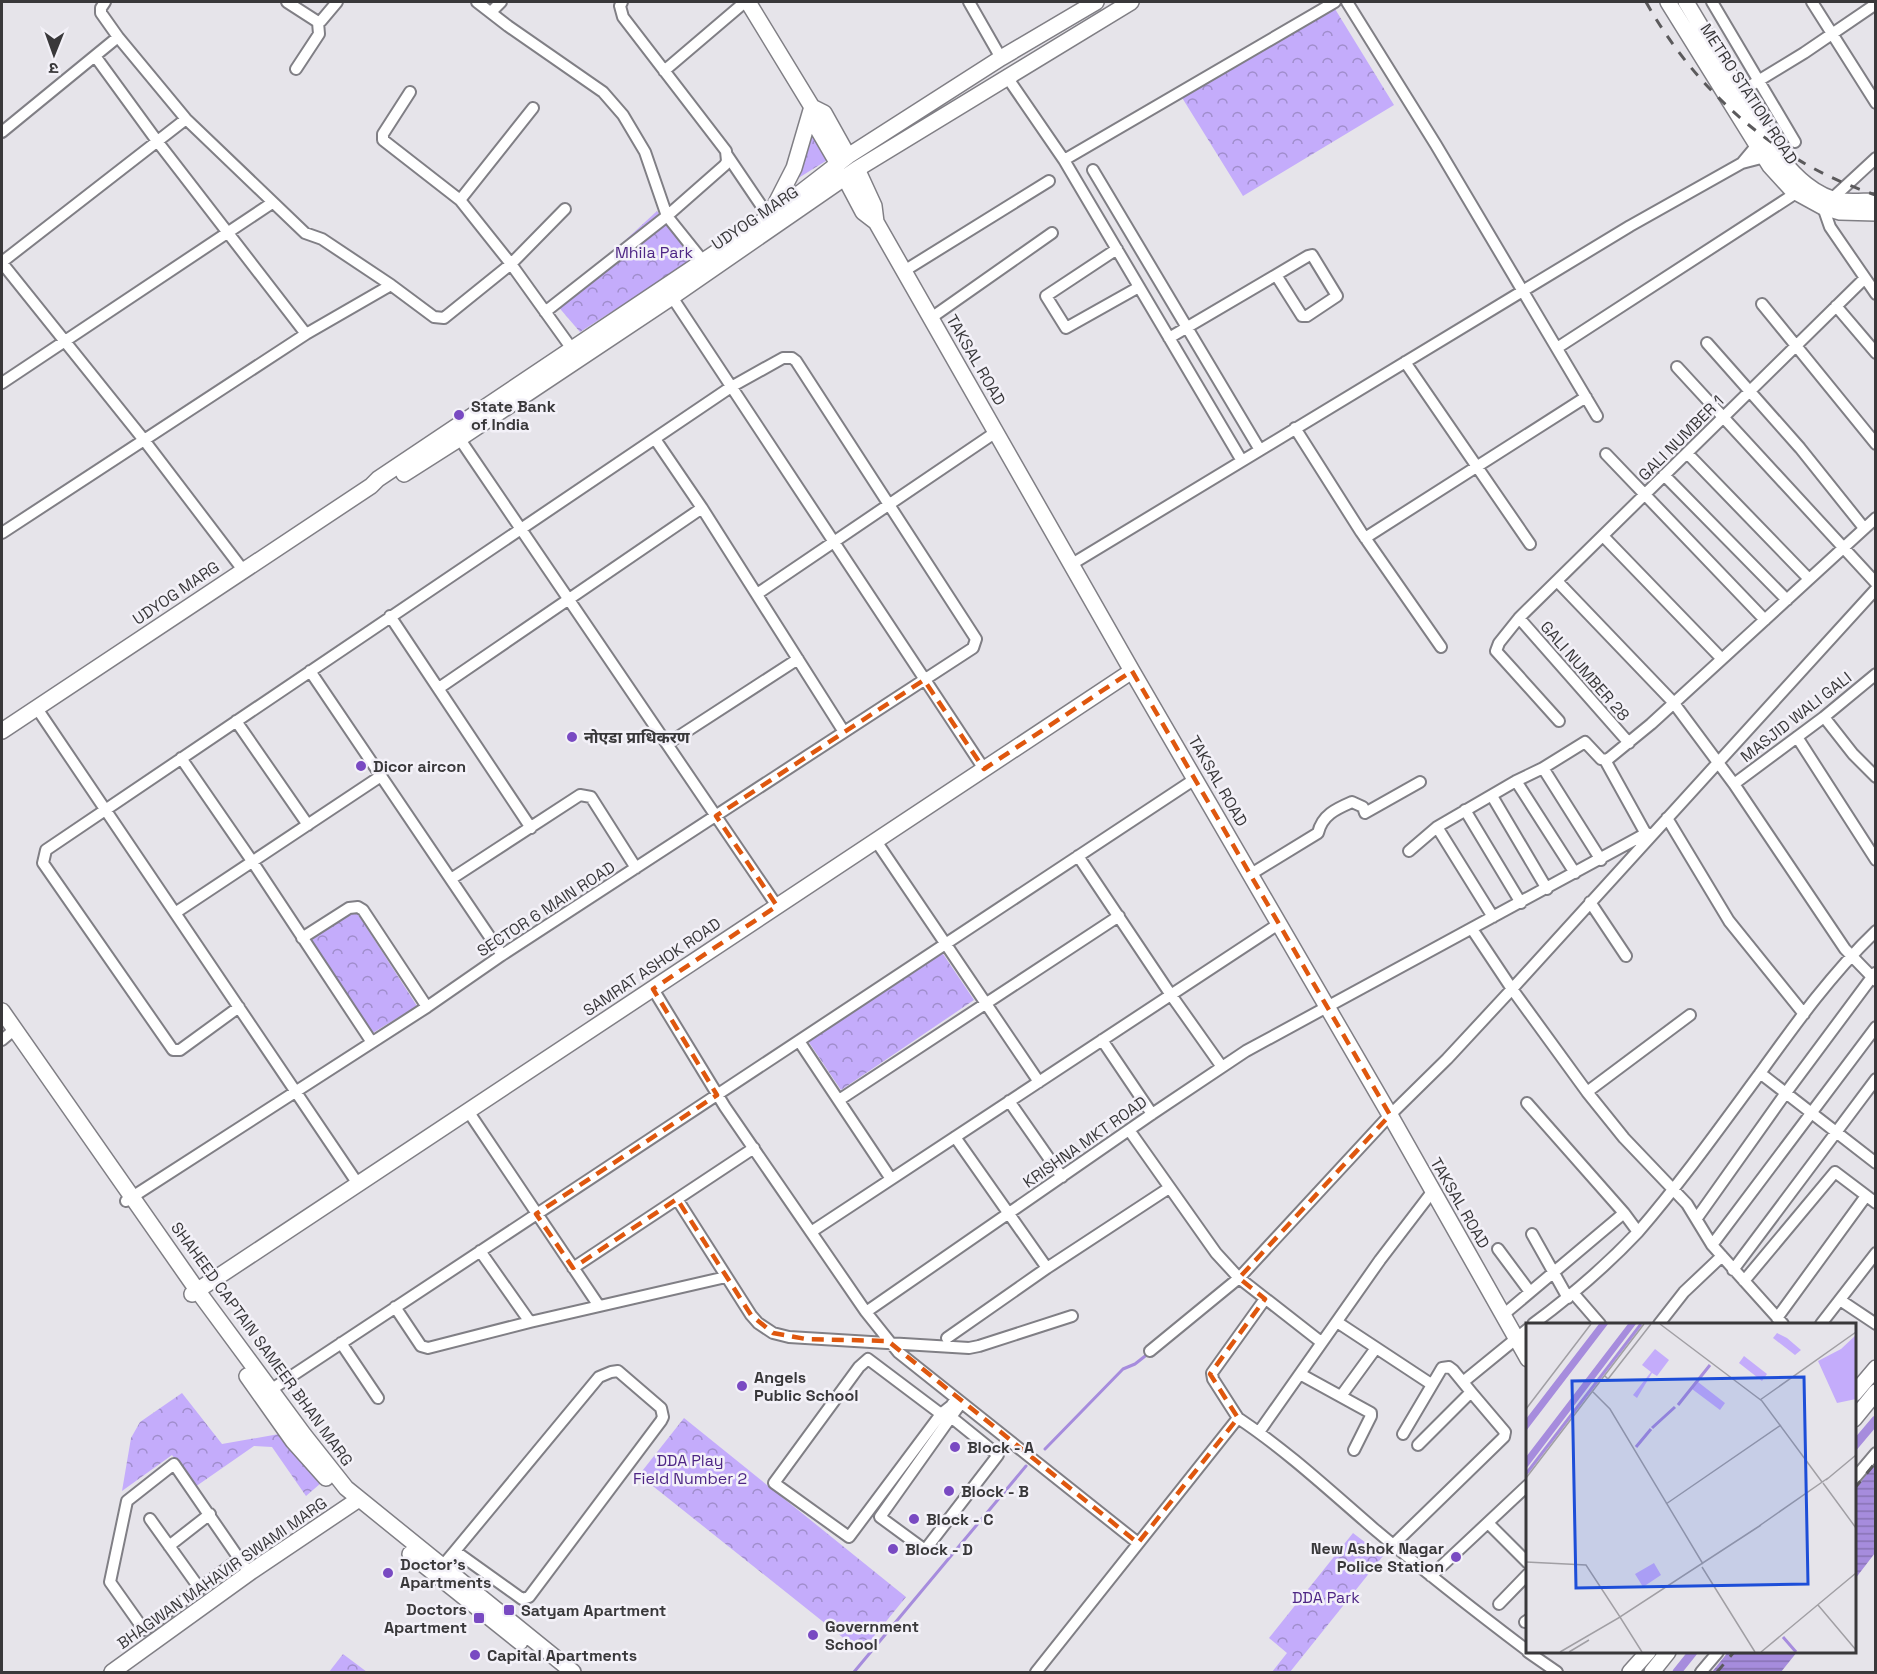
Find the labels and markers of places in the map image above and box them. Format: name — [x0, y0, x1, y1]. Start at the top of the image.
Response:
place label: State Bank of India — [471, 396, 556, 435]
marker: State Bank of India — [452, 408, 466, 422]
place label: नोएडा प्राधिकरण — [584, 727, 691, 748]
marker: नोएडा प्राधिकरण — [565, 730, 579, 744]
place label: Dicor aircon — [373, 756, 466, 777]
marker: Dicor aircon — [354, 759, 368, 773]
place label: Angels Public School — [754, 1367, 858, 1406]
marker: Angels Public School — [735, 1379, 749, 1393]
place label: Block - A — [967, 1437, 1034, 1458]
marker: Block - A — [948, 1440, 962, 1454]
place label: Block - B — [961, 1481, 1029, 1502]
marker: Block - B — [942, 1484, 956, 1498]
place label: Block - C — [926, 1509, 994, 1530]
marker: Block - C — [907, 1512, 921, 1526]
place label: New Ashok Nagar Police Station — [1311, 1538, 1444, 1577]
place label: Block - D — [905, 1539, 973, 1560]
marker: Block - D — [886, 1542, 900, 1556]
marker: New Ashok Nagar Police Station — [1449, 1550, 1463, 1564]
place label: Doctor's Apartments — [400, 1554, 491, 1593]
marker: Doctor's Apartments — [381, 1566, 395, 1580]
place label: Doctors Apartment — [384, 1599, 467, 1638]
place label: Satyam Apartment — [521, 1600, 666, 1621]
marker: Satyam Apartment — [502, 1603, 516, 1617]
marker: Doctors Apartment — [472, 1611, 486, 1625]
place label: Government School — [825, 1616, 919, 1655]
marker: Government School — [806, 1628, 820, 1642]
place label: Capital Apartments — [487, 1645, 637, 1666]
marker: Capital Apartments — [468, 1648, 482, 1662]

